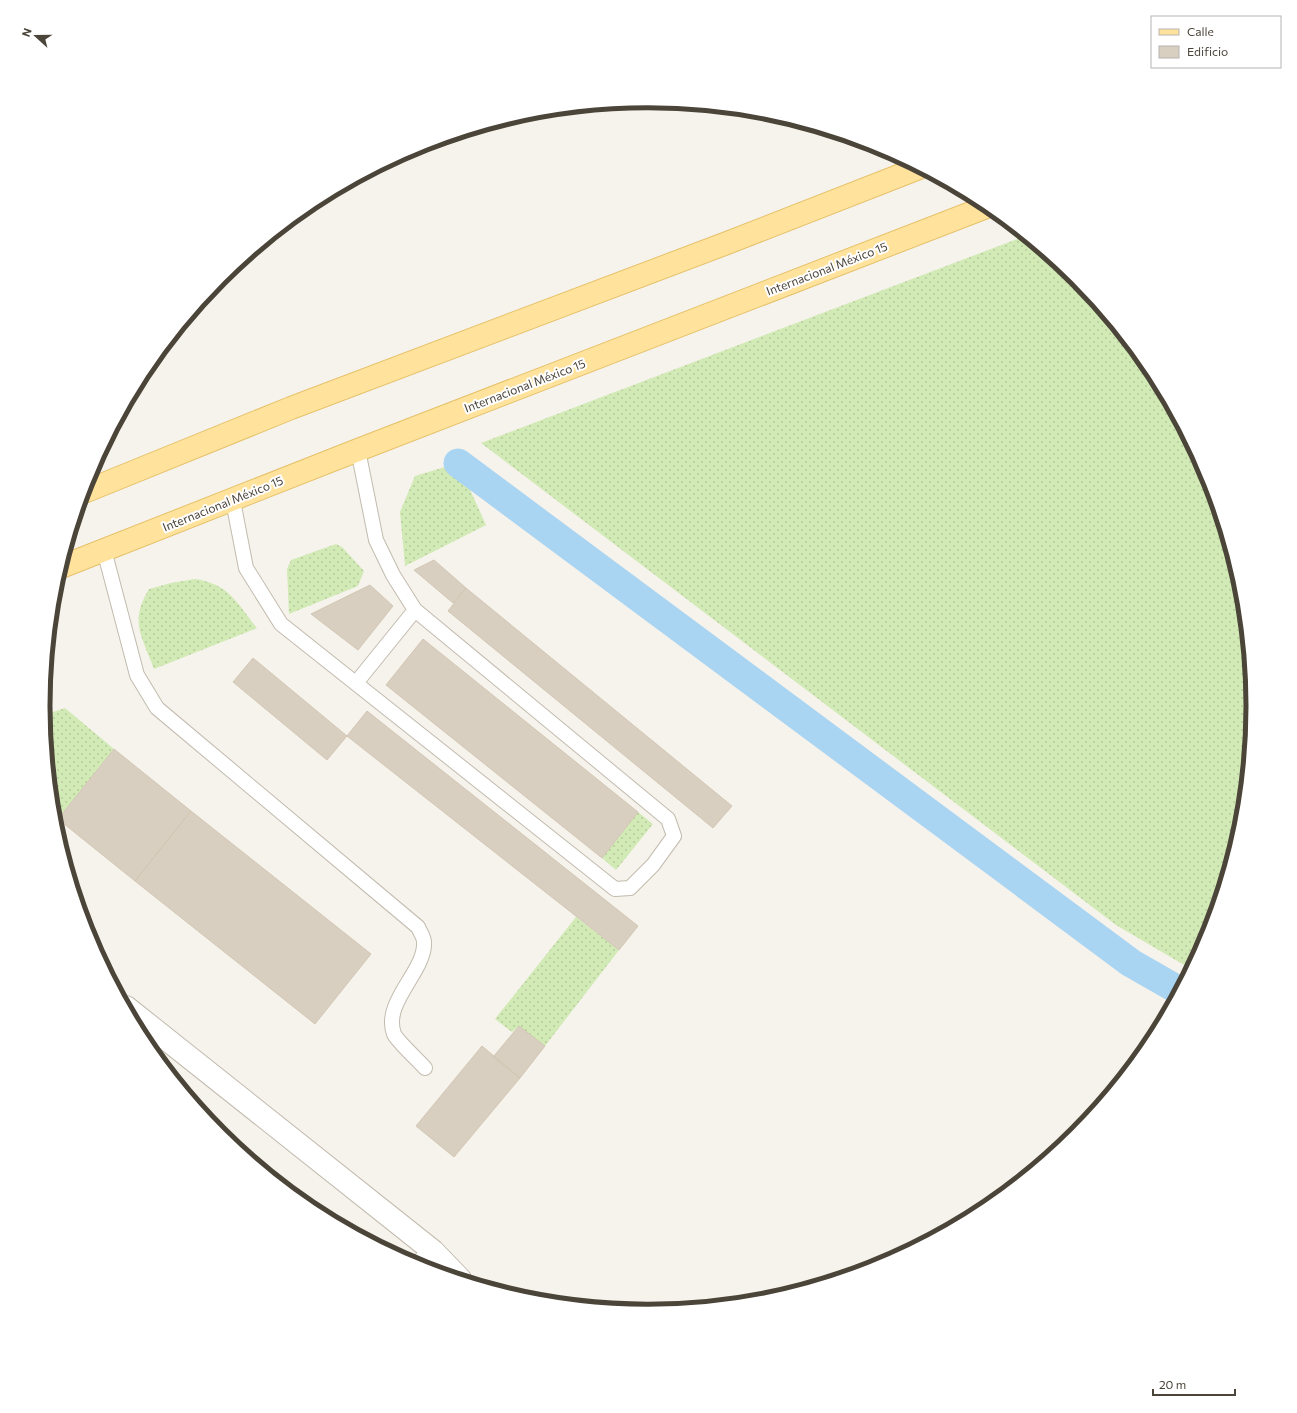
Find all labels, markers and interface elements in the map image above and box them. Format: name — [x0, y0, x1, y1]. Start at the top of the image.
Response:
north arrow — [16, 16, 56, 56]
legend — [1151, 16, 1281, 68]
text: Calle — [1187, 24, 1214, 38]
text: N — [19, 26, 34, 38]
text: Edificio — [1187, 44, 1228, 58]
street label: Internacional México 15 — [764, 238, 889, 298]
street label: Internacional México 15 — [462, 355, 587, 415]
street label: Internacional México 15 — [160, 472, 285, 534]
scale bar — [1153, 1371, 1235, 1397]
text: 20 m — [1159, 1377, 1186, 1391]

